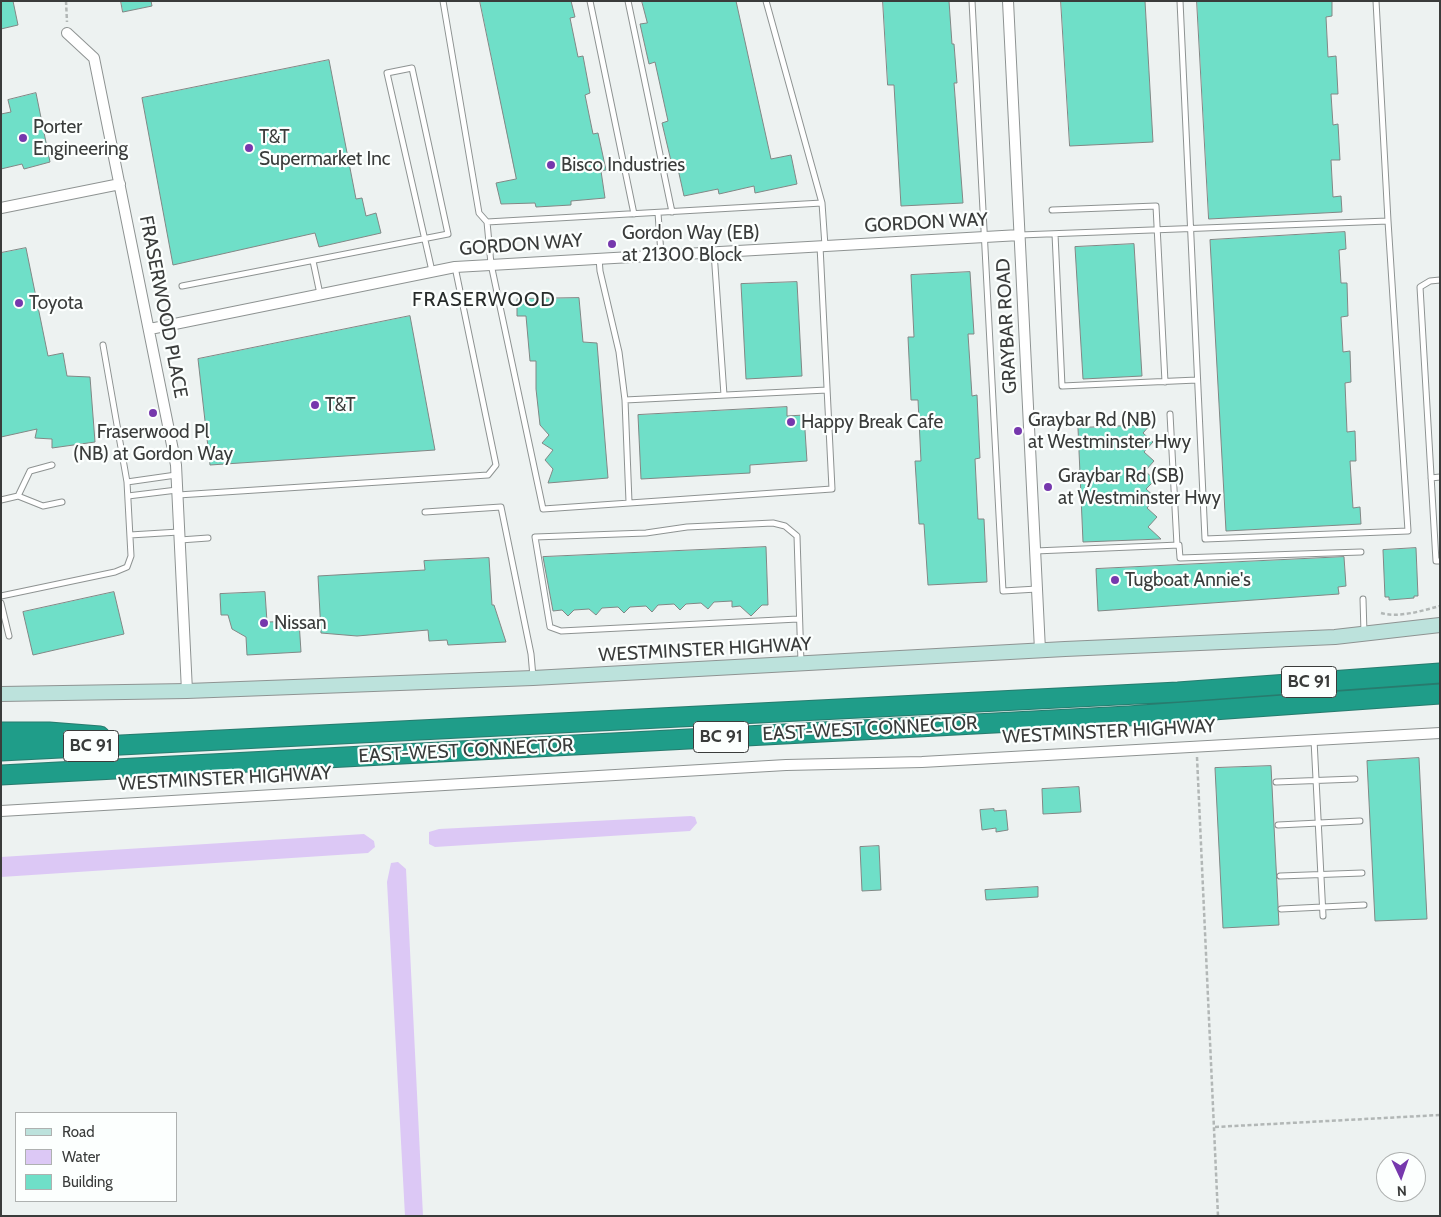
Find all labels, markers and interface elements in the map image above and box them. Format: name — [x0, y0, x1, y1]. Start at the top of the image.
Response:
place label: Porter Engineering — [33, 116, 128, 160]
place label: T&T Supermarket Inc — [259, 126, 390, 170]
marker: Porter Engineering — [17, 132, 29, 144]
marker: T&T Supermarket Inc — [243, 142, 255, 154]
place label: Bisco Industries — [561, 154, 685, 176]
marker: Bisco Industries — [545, 159, 557, 171]
street label: GORDON WAY — [864, 208, 988, 238]
street label: FRASERWOOD PLACE — [134, 214, 192, 400]
place label: Gordon Way (EB) at 21300 Block — [622, 222, 760, 266]
street label: GORDON WAY — [459, 229, 583, 261]
marker: Gordon Way (EB) at 21300 Block — [606, 238, 618, 250]
street label: GRAYBAR ROAD — [992, 258, 1022, 394]
district label: FRASERWOOD — [411, 288, 557, 312]
place label: Toyota — [29, 292, 83, 314]
marker: Toyota — [13, 297, 25, 309]
place label: T&T — [325, 394, 356, 416]
marker: T&T — [309, 399, 321, 411]
marker: Fraserwood Pl (NB) at Gordon Way — [147, 407, 159, 419]
place label: Graybar Rd (NB) at Westminster Hwy — [1028, 409, 1191, 453]
place label: Happy Break Cafe — [801, 411, 943, 433]
marker: Happy Break Cafe — [785, 416, 797, 428]
place label: Fraserwood Pl (NB) at Gordon Way — [73, 421, 233, 465]
marker: Graybar Rd (NB) at Westminster Hwy — [1012, 425, 1024, 437]
place label: Graybar Rd (SB) at Westminster Hwy — [1058, 465, 1221, 509]
marker: Graybar Rd (SB) at Westminster Hwy — [1042, 481, 1054, 493]
place label: Tugboat Annie's — [1125, 569, 1251, 591]
marker: Tugboat Annie's — [1109, 574, 1121, 586]
place label: Nissan — [274, 612, 327, 634]
marker: Nissan — [258, 617, 270, 629]
street label: WESTMINSTER HIGHWAY — [598, 633, 812, 667]
road number: BC 91 — [1282, 666, 1336, 698]
street label: EAST-WEST CONNECTOR — [762, 712, 978, 746]
street label: WESTMINSTER HIGHWAY — [1002, 715, 1216, 749]
road number: BC 91 — [694, 722, 748, 752]
road number: BC 91 — [64, 730, 118, 761]
street label: EAST-WEST CONNECTOR — [358, 734, 574, 768]
street label: WESTMINSTER HIGHWAY — [118, 762, 332, 796]
legend — [15, 1112, 178, 1202]
text: Road — [62, 1123, 95, 1141]
text: Water — [62, 1148, 100, 1166]
north arrow — [1376, 1152, 1426, 1202]
text: Building — [62, 1173, 113, 1191]
text: N — [1396, 1182, 1407, 1200]

